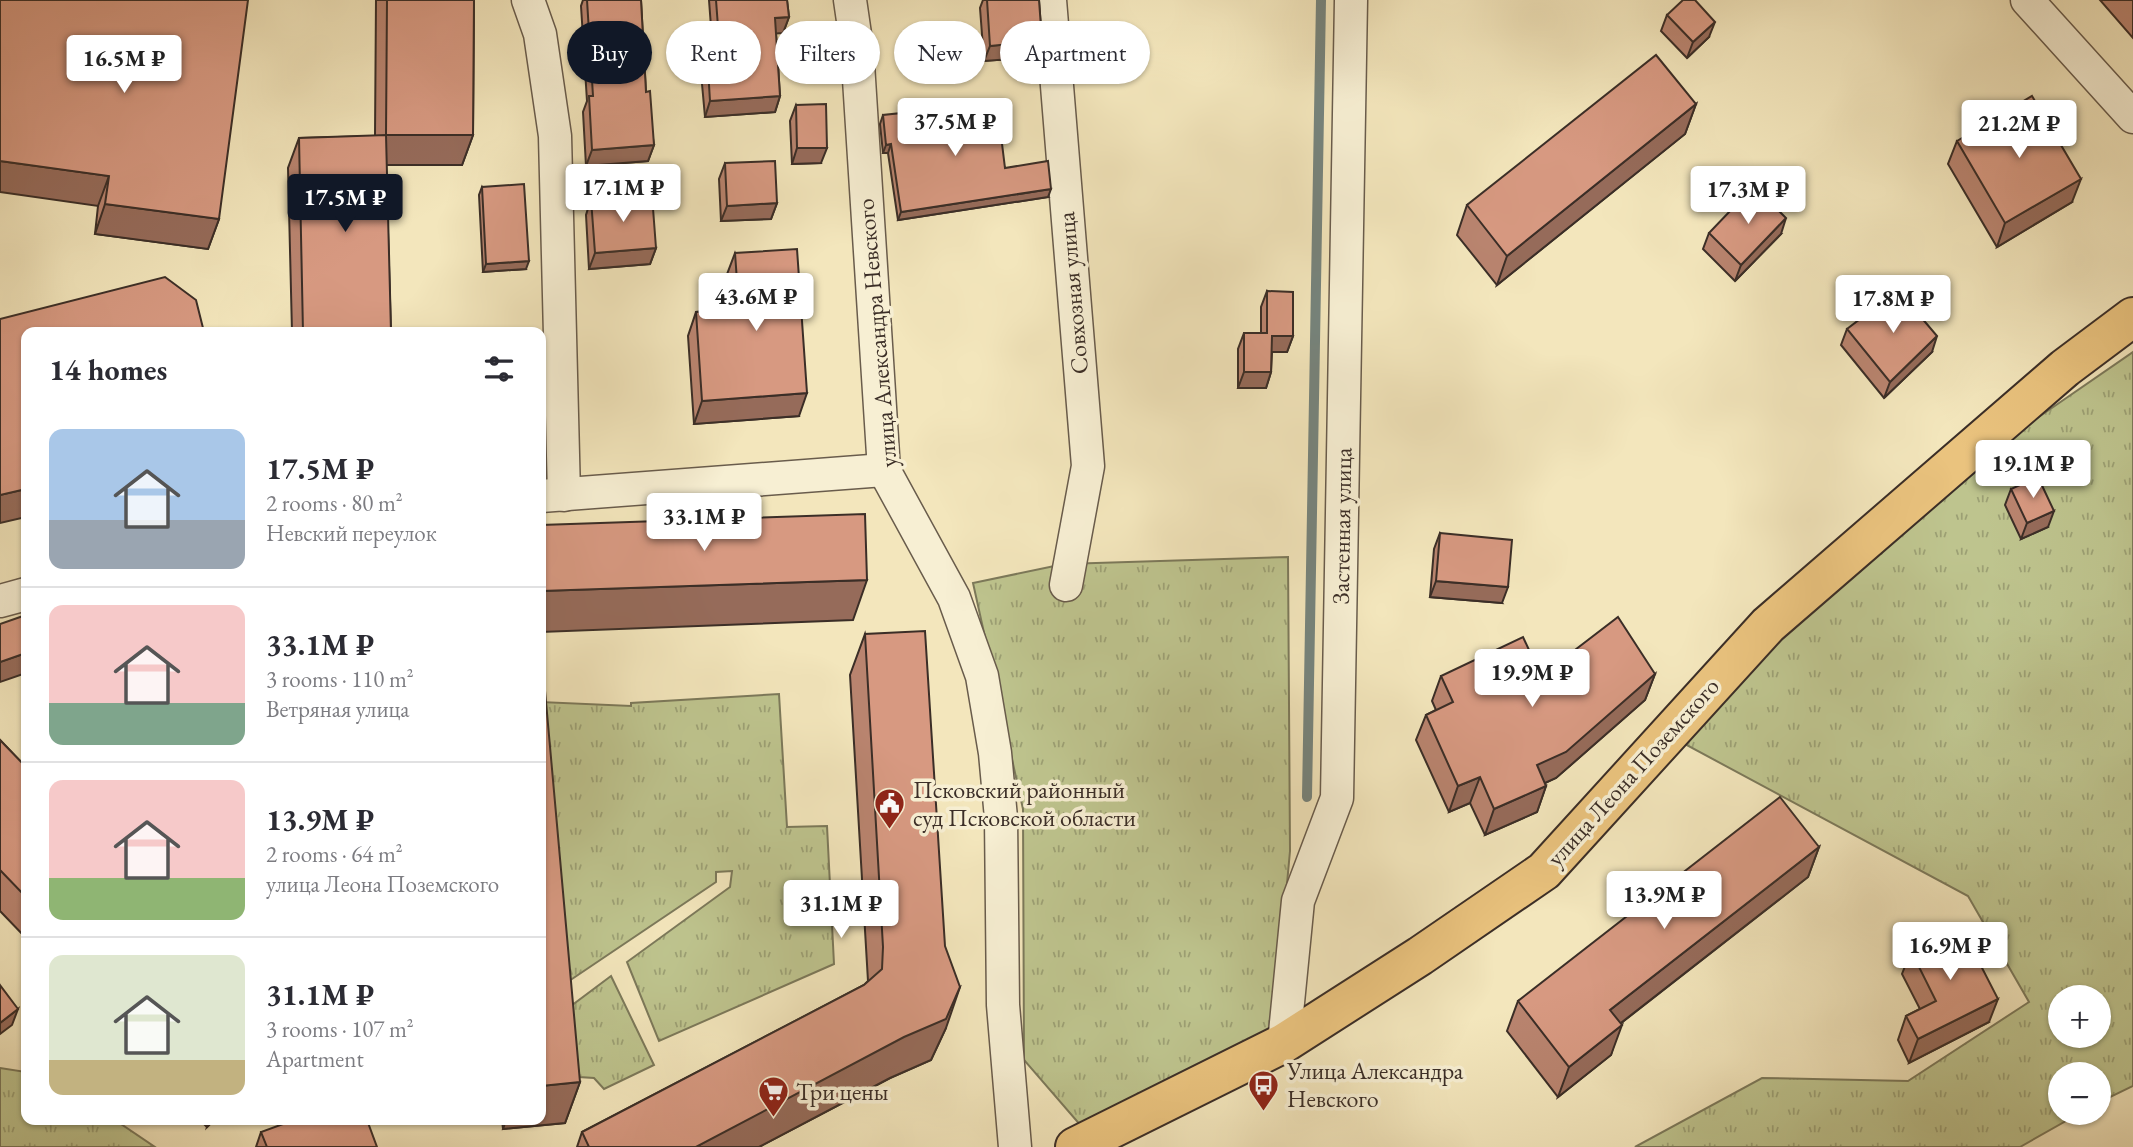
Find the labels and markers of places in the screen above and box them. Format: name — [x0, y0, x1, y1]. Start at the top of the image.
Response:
pin: 16.5M ₽ — [59, 36, 189, 95]
pin: 37.5M ₽ — [890, 99, 1020, 158]
pin: 21.2M ₽ — [1954, 100, 2084, 160]
pin: 17.1M ₽ — [558, 164, 688, 224]
pin: 17.3M ₽ — [1683, 166, 1813, 226]
pin: 17.5M ₽ — [280, 174, 410, 234]
pin: 43.6M ₽ — [691, 274, 821, 333]
pin: 17.8M ₽ — [1828, 276, 1958, 335]
pin: 19.1M ₽ — [1968, 440, 2098, 500]
pin: 33.1M ₽ — [639, 494, 769, 553]
pin: 19.9M ₽ — [1467, 650, 1597, 709]
place label: Псковский районный суд Псковской области — [913, 774, 1136, 833]
public building icon: Псковский районный суд Псковской области — [873, 787, 907, 831]
pin: 13.9M ₽ — [1599, 872, 1729, 931]
pin: 31.1M ₽ — [776, 880, 906, 940]
pin: 16.9M ₽ — [1885, 922, 2015, 982]
place label: Улица Александра Невского — [1286, 1055, 1464, 1114]
bus stop icon: Улица Александра Невского — [1247, 1068, 1281, 1112]
supermarket icon: Три цены — [756, 1075, 790, 1119]
place label: Три цены — [796, 1076, 889, 1107]

